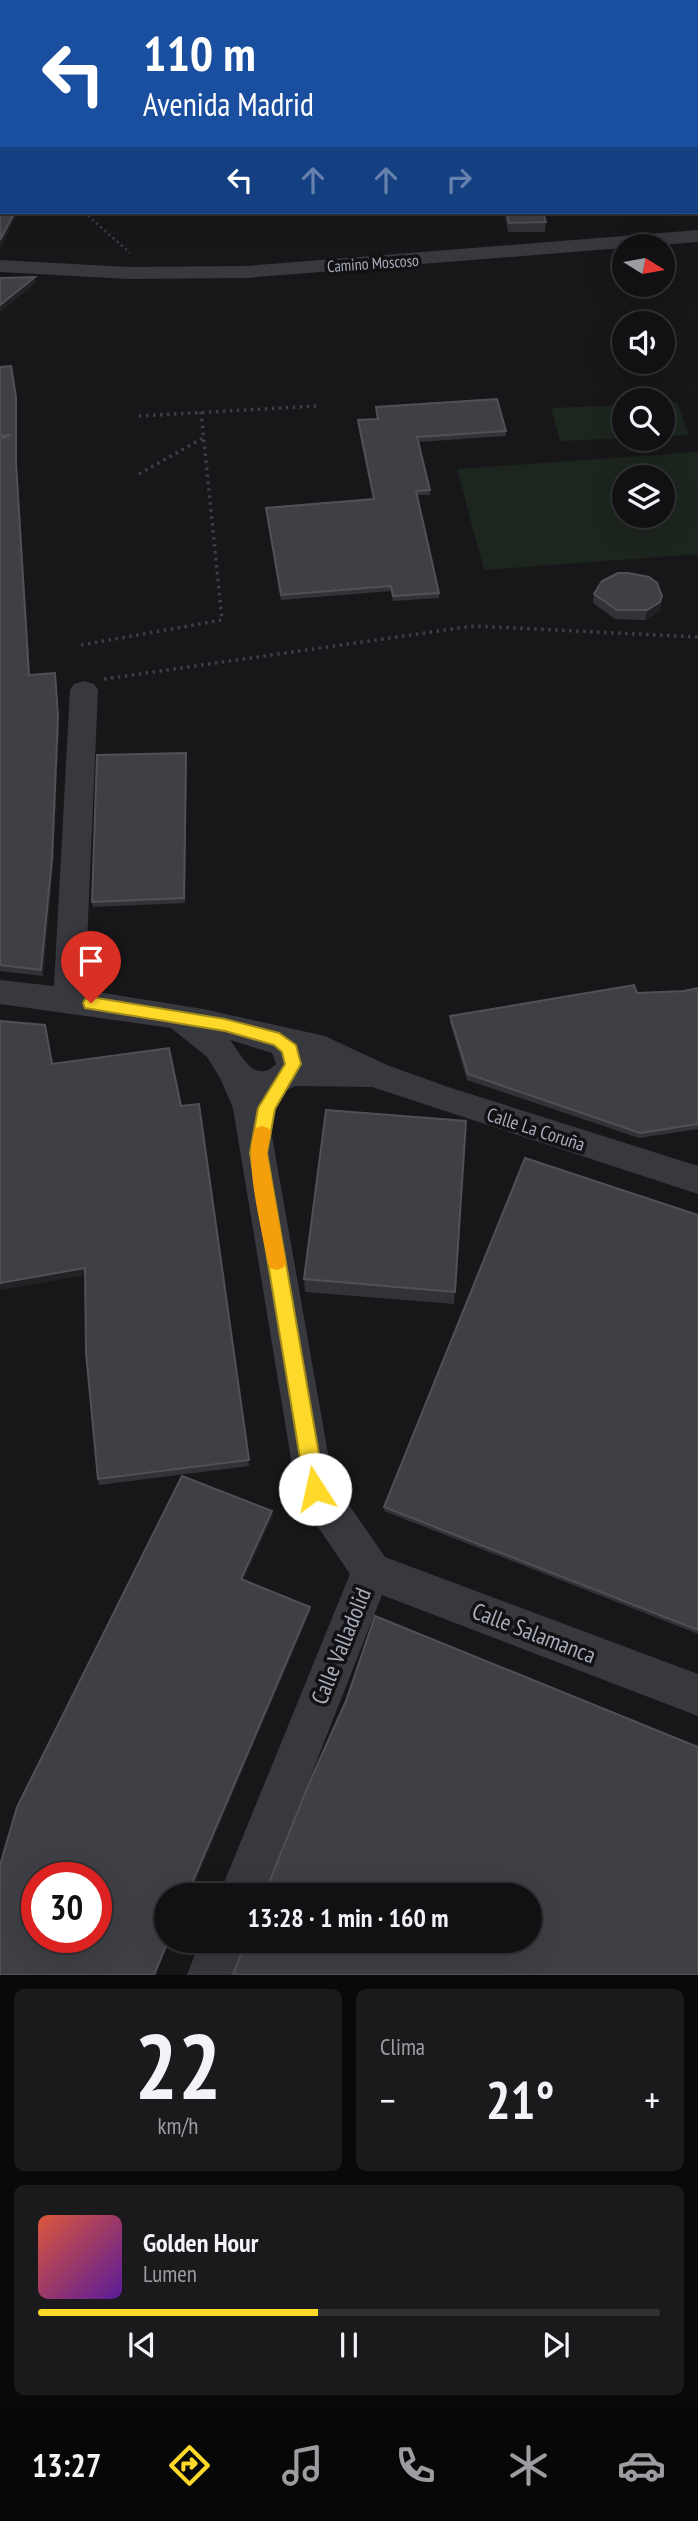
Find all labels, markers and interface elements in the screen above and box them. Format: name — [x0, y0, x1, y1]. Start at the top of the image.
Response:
text: 110 m — [143, 21, 256, 85]
icon: left — [28, 28, 119, 119]
text: Avenida Madrid — [143, 83, 314, 125]
icon: left — [221, 161, 259, 199]
icon: ahead — [294, 161, 332, 199]
icon: ahead — [367, 161, 405, 199]
icon: right — [440, 161, 478, 199]
north arrow — [612, 234, 676, 298]
map controls — [612, 234, 675, 528]
street label: Camino Moscoso — [326, 250, 420, 276]
button: sound — [612, 311, 675, 374]
button: search — [612, 388, 675, 451]
button: layers — [612, 465, 675, 528]
pin — [61, 931, 121, 1003]
icon: arrive — [72, 942, 110, 980]
street label: Calle La Coruña — [484, 1102, 588, 1156]
position arrow — [278, 1452, 352, 1526]
street label: Calle Valladolid — [304, 1583, 377, 1708]
street label: Calle Salamanca — [468, 1596, 600, 1669]
speed limit sign: 30 — [21, 1862, 112, 1953]
text: 13:28 · 1 min · 160 m — [248, 1901, 448, 1934]
text: 22 — [135, 2006, 222, 2124]
text: Clima — [380, 2032, 425, 2061]
text: 21° — [486, 2066, 554, 2133]
text: − — [380, 2075, 396, 2124]
text: + — [644, 2075, 660, 2124]
text: km/h — [158, 2111, 198, 2140]
text: Golden Hour — [143, 2226, 258, 2259]
text: Lumen — [143, 2259, 197, 2288]
icon: previous — [123, 2326, 161, 2364]
icon: pause — [330, 2326, 368, 2364]
icon: next — [537, 2326, 575, 2364]
icon: directions — [165, 2441, 214, 2490]
icon: music — [278, 2441, 327, 2490]
icon: phone — [391, 2441, 440, 2490]
icon: climate — [504, 2441, 553, 2490]
icon: car — [617, 2441, 666, 2490]
text: 13:27 — [32, 2444, 101, 2486]

